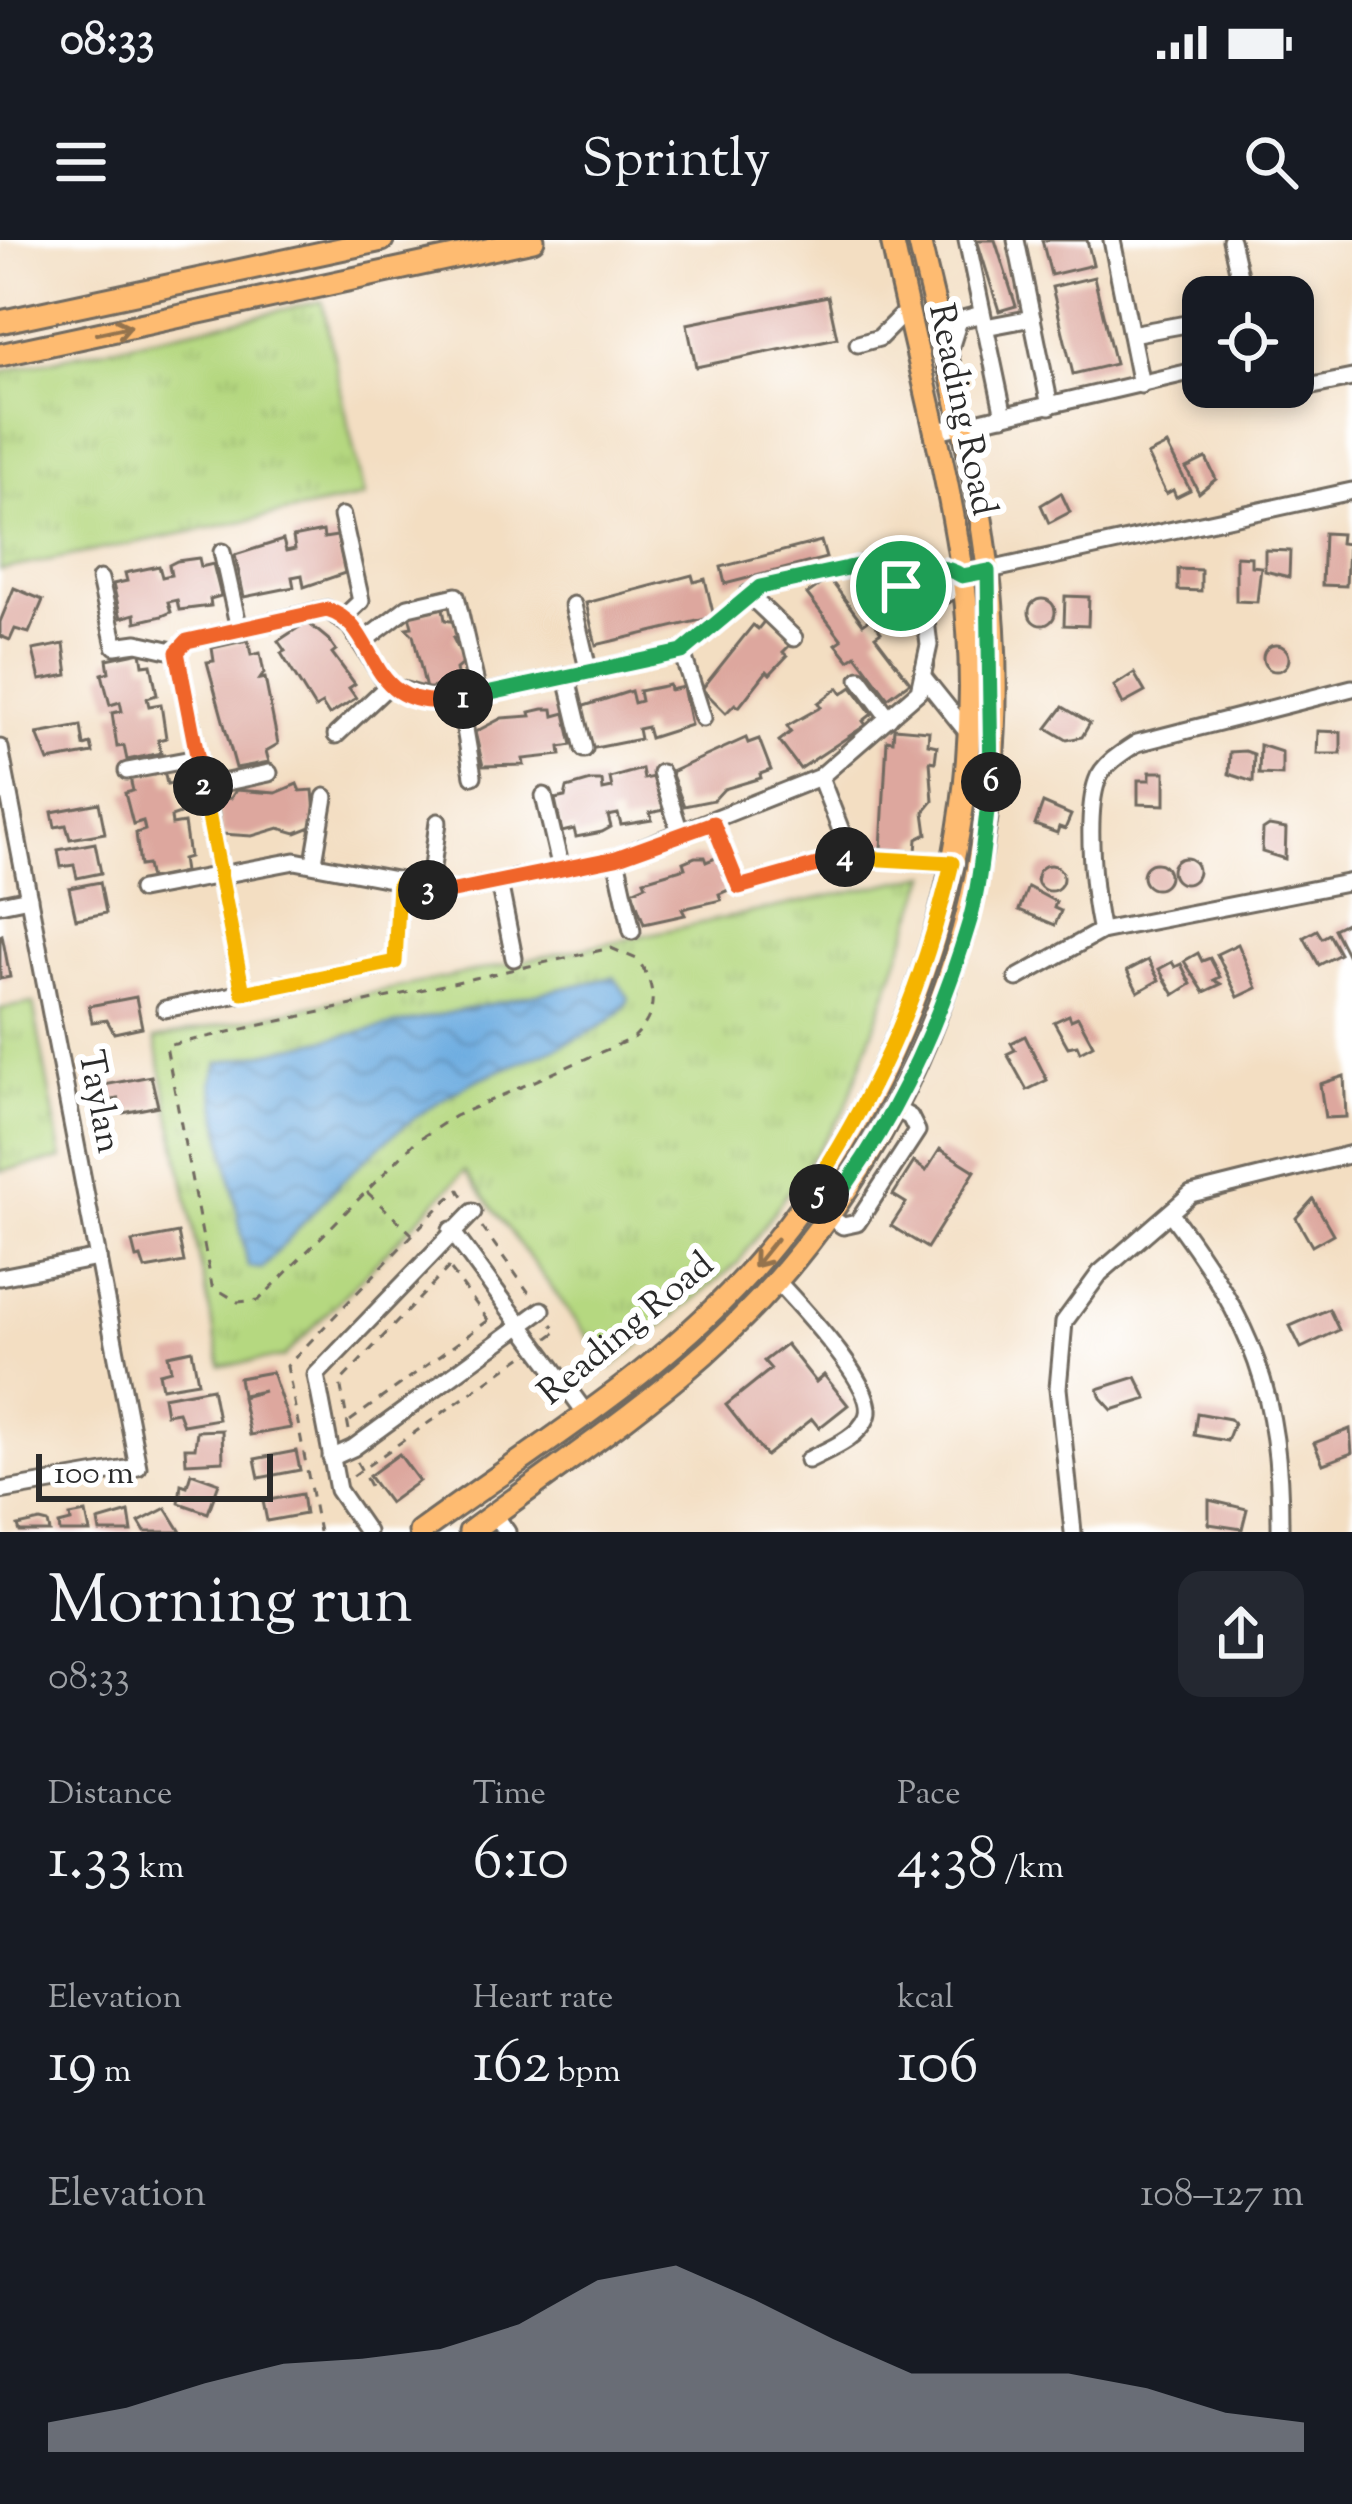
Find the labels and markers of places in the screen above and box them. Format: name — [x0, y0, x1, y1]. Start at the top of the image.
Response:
pin — [850, 535, 952, 637]
pin: 1 — [433, 669, 493, 729]
pin: 6 — [961, 752, 1021, 812]
pin: 2 — [173, 756, 233, 816]
pin: 4 — [815, 827, 875, 887]
pin: 3 — [398, 860, 458, 920]
pin: 5 — [789, 1164, 849, 1224]

